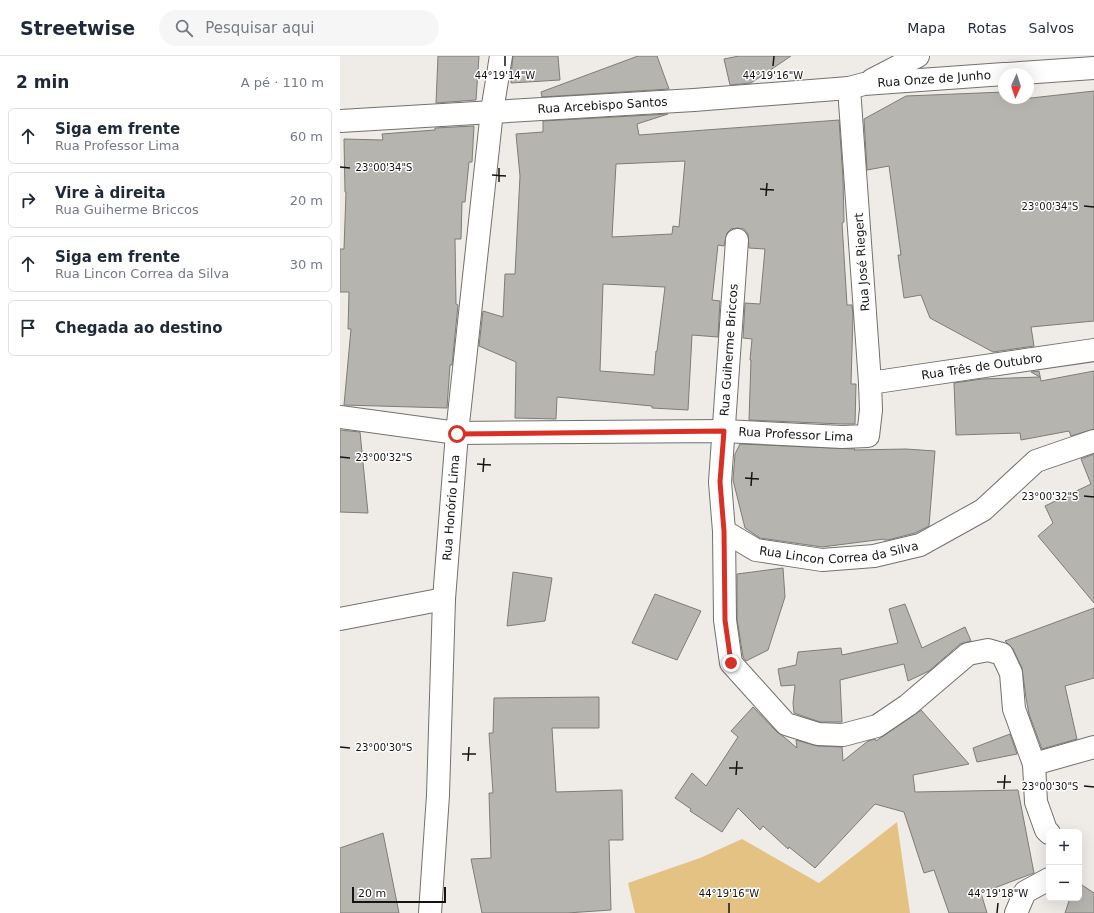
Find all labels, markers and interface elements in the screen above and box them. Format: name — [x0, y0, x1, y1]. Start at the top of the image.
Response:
search box — [159, 10, 439, 46]
text: Streetwise — [20, 17, 135, 39]
icon: search — [173, 17, 195, 39]
text: Pesquisar aqui — [205, 19, 314, 37]
text: Mapa — [907, 20, 945, 36]
text: Rotas — [967, 20, 1007, 36]
text: Salvos — [1029, 20, 1074, 36]
street label: Rua Onze de Junho — [877, 68, 991, 90]
north arrow — [998, 68, 1034, 104]
text: 44°19'14"W — [475, 70, 535, 81]
text: 44°19'16"W — [743, 70, 803, 81]
text: 2 min — [16, 72, 69, 92]
text: A pé · 110 m — [241, 75, 324, 90]
street label: Rua Arcebispo Santos — [537, 95, 668, 116]
text: Siga em frente — [55, 120, 180, 138]
icon: ahead — [17, 125, 39, 147]
text: 60 m — [290, 129, 323, 144]
text: Rua Professor Lima — [55, 138, 179, 153]
text: 23°00'34"S — [356, 162, 412, 173]
text: Vire à direita — [55, 184, 166, 202]
icon: right — [17, 189, 39, 211]
text: 20 m — [290, 193, 323, 208]
text: 23°00'34"S — [1022, 201, 1078, 212]
text: Rua Guiherme Briccos — [55, 202, 199, 217]
street label: Rua José Riegert — [852, 212, 872, 312]
text: Siga em frente — [55, 248, 180, 266]
icon: ahead — [17, 253, 39, 275]
text: 30 m — [290, 257, 323, 272]
text: Rua Lincon Correa da Silva — [55, 266, 229, 281]
street label: Rua Guiherme Briccos — [717, 283, 741, 417]
icon: arrive — [17, 317, 39, 339]
text: Chegada ao destino — [55, 319, 223, 337]
street label: Rua Três de Outubro — [920, 351, 1043, 382]
route start — [448, 425, 466, 443]
street label: Rua Professor Lima — [738, 425, 854, 444]
text: 23°00'32"S — [356, 452, 412, 463]
street label: Rua Honório Lima — [440, 454, 462, 561]
text: 23°00'32"S — [1022, 491, 1078, 502]
street label: Rua Lincon Correa da Silva — [758, 539, 920, 567]
route end — [722, 654, 740, 672]
text: 23°00'30"S — [356, 742, 412, 753]
text: 23°00'30"S — [1022, 781, 1078, 792]
map controls — [1046, 829, 1082, 901]
button: + — [1046, 829, 1082, 865]
button: − — [1046, 865, 1082, 901]
scale bar — [352, 885, 446, 904]
text: 20 m — [358, 887, 386, 900]
text: 44°19'16"W — [699, 888, 759, 899]
text: 44°19'18"W — [968, 888, 1028, 899]

